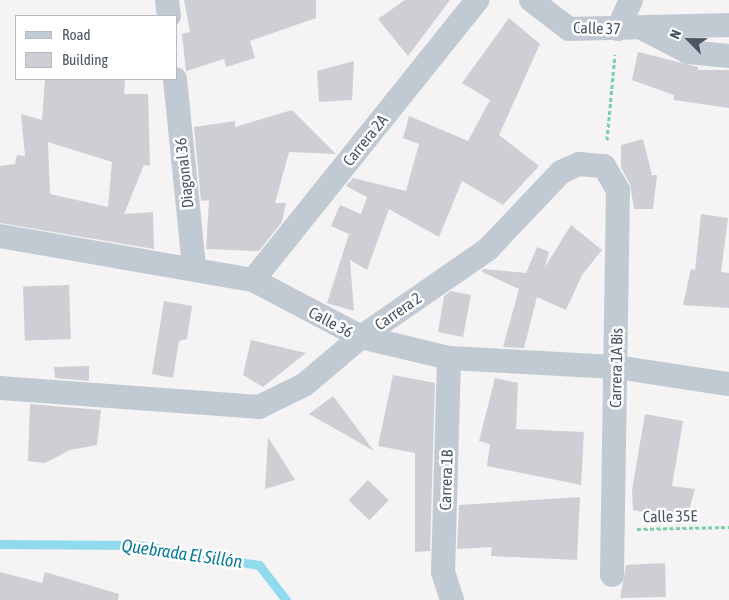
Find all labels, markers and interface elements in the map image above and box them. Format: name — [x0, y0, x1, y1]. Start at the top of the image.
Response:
legend — [15, 15, 178, 80]
north arrow — [664, 15, 714, 65]
street label: Calle 37 — [573, 18, 621, 38]
text: Road — [62, 26, 91, 43]
text: N — [666, 27, 684, 41]
text: Building — [62, 51, 108, 68]
street label: Carrera 2A — [338, 110, 392, 170]
street label: Diagonal 36 — [171, 137, 197, 209]
street label: Carrera 2 — [371, 288, 425, 334]
street label: Calle 36 — [306, 302, 356, 342]
street label: Carrera 1A Bis — [606, 328, 626, 408]
street label: Carrera 1B — [435, 449, 457, 511]
street label: Calle 35E — [643, 506, 697, 526]
water label: Quebrada El Sillón — [120, 535, 244, 573]

